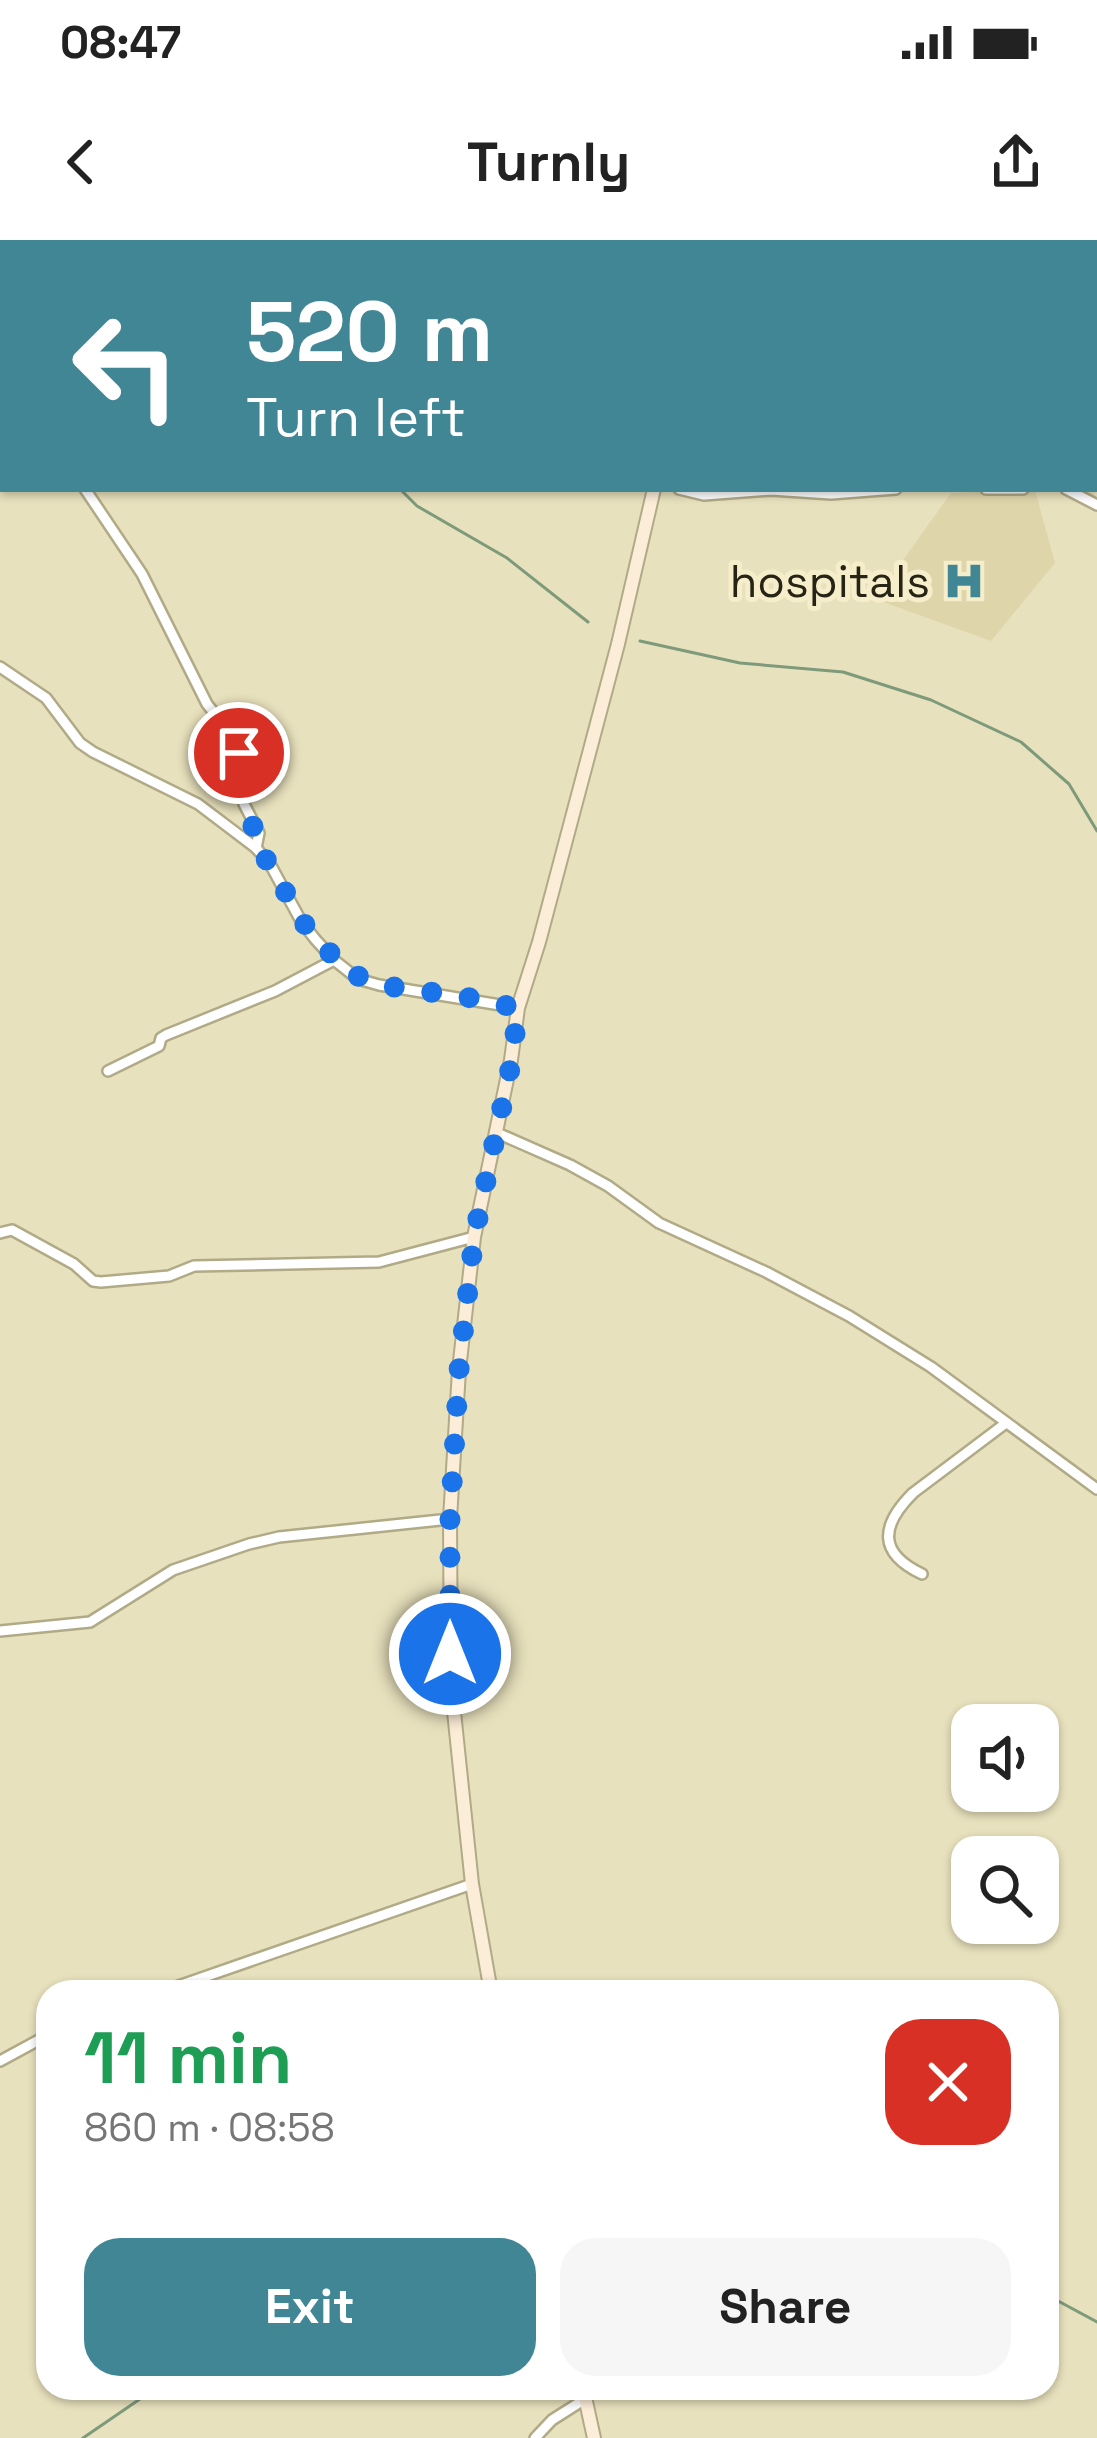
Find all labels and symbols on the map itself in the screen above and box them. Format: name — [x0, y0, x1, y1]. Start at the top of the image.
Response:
place label: hospitals — [730, 553, 930, 610]
hospital icon: hospitals — [941, 558, 987, 604]
pin — [188, 702, 290, 804]
position arrow — [387, 1591, 513, 1717]

